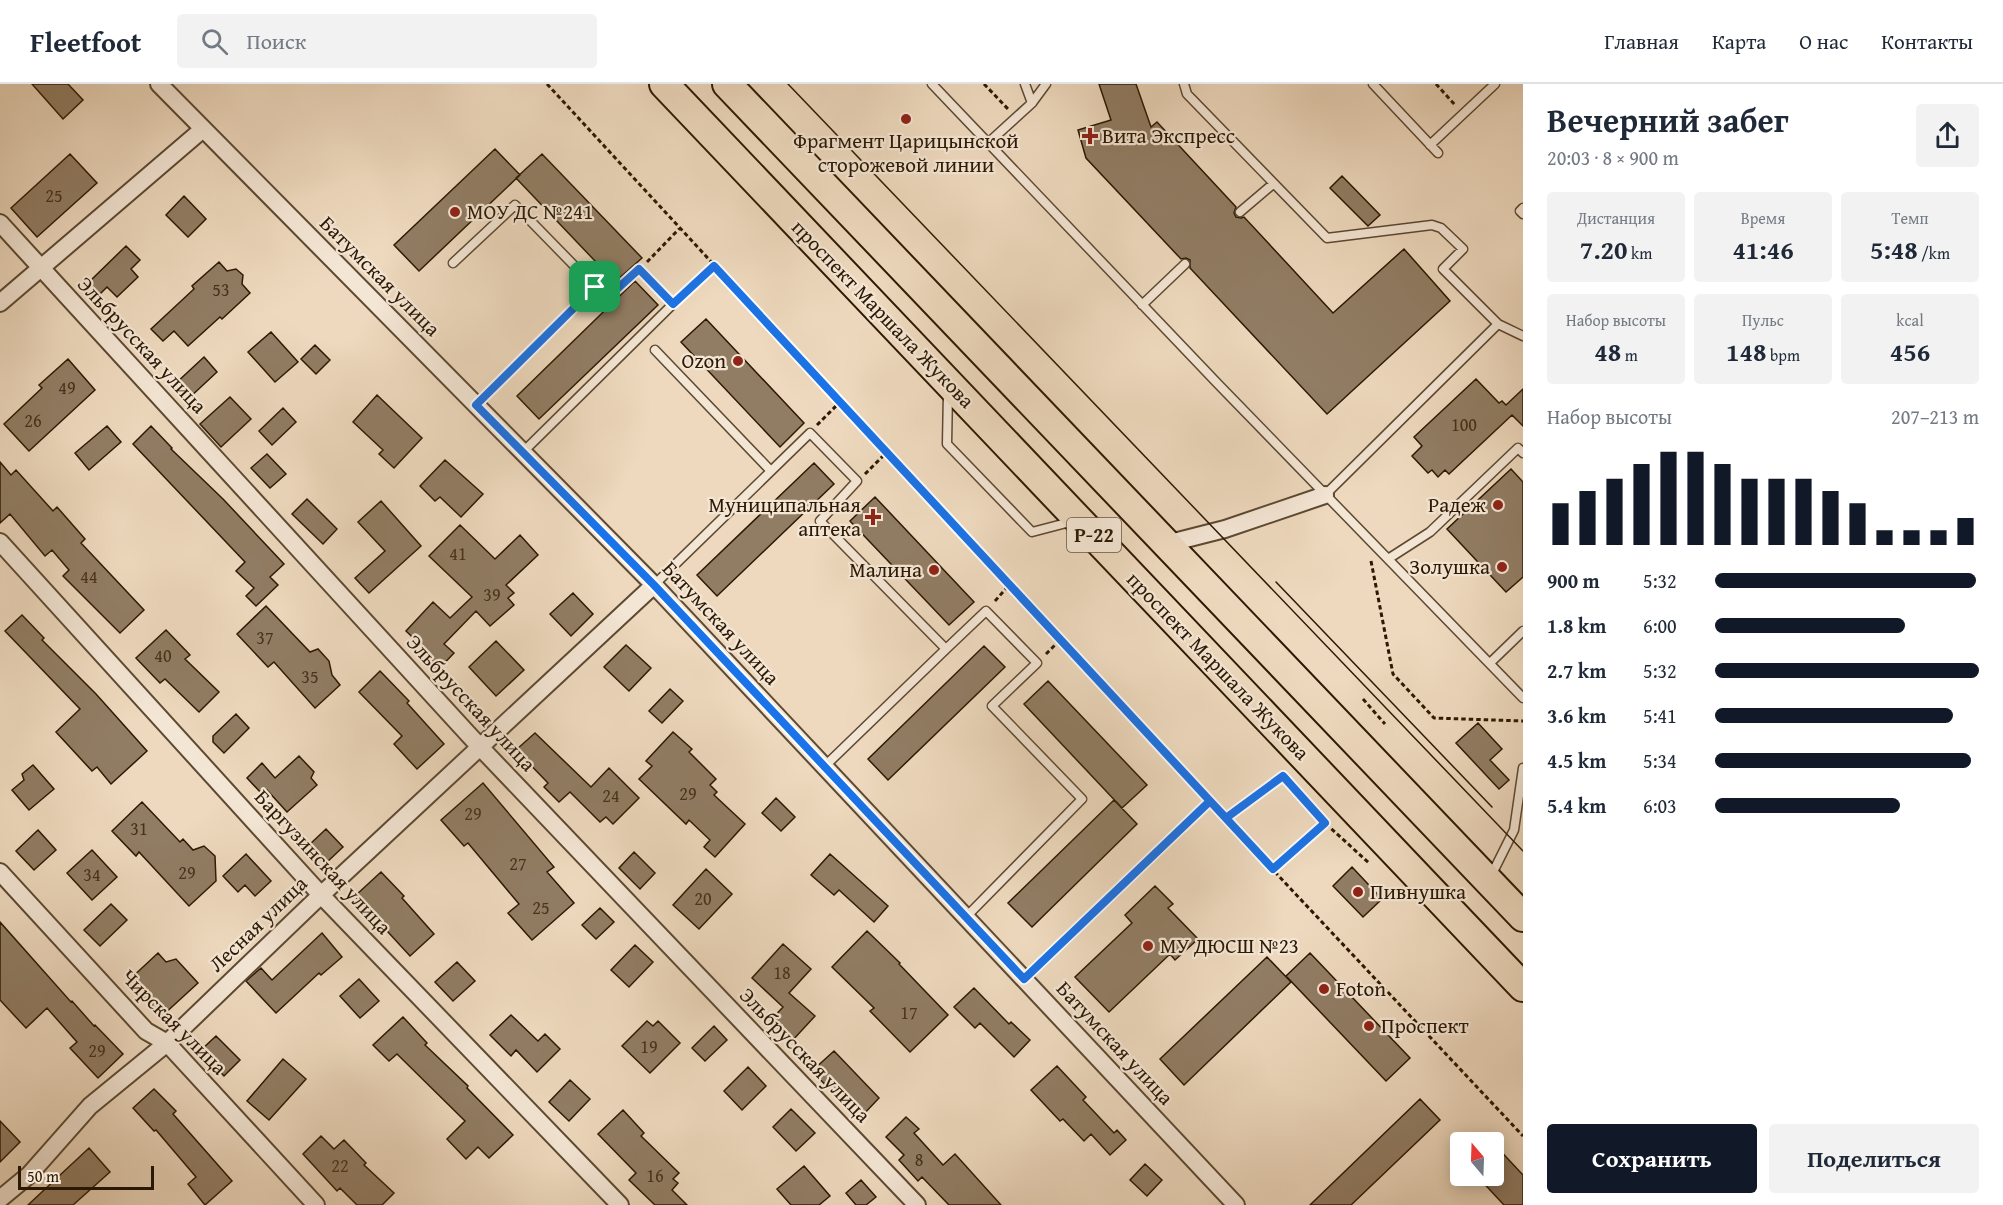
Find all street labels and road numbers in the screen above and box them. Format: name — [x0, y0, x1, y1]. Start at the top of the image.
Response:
street label: Батумская улица — [313, 208, 448, 343]
street label: проспект Маршала Жукова — [785, 212, 982, 415]
street label: Эльбрусская улица — [70, 269, 214, 420]
road number: Р-22 — [1067, 518, 1121, 552]
street label: Батумская улица — [655, 554, 787, 692]
street label: проспект Маршала Жукова — [1120, 564, 1317, 767]
street label: Эльбрусская улица — [399, 627, 543, 778]
street label: Баргузинская улица — [248, 782, 399, 941]
street label: Лесная улица — [201, 869, 314, 979]
street label: Чирская улица — [114, 962, 234, 1082]
street label: Батумская улица — [1049, 974, 1181, 1112]
street label: Эльбрусская улица — [732, 980, 878, 1129]

